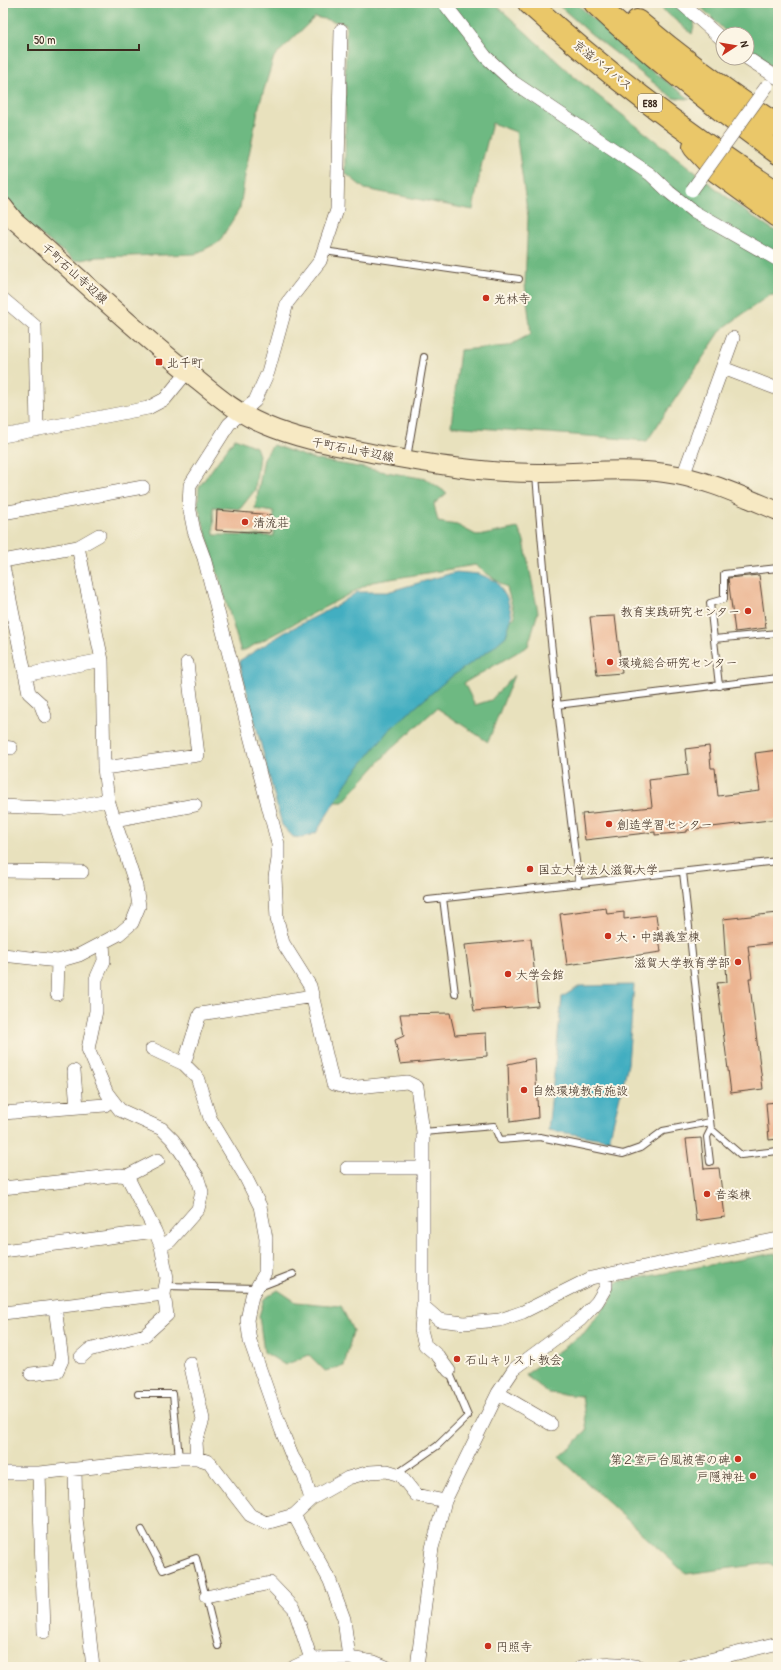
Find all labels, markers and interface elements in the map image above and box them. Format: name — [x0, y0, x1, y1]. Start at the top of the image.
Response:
scale bar — [28, 26, 139, 52]
north arrow — [715, 26, 755, 66]
text: 50 m — [34, 31, 55, 48]
street label: 京滋バイパス — [570, 36, 636, 94]
text: N — [737, 40, 752, 48]
road number: E88 — [638, 94, 662, 112]
street label: 千町石山寺辺線 — [38, 239, 112, 307]
place label: 光林寺 — [494, 290, 530, 307]
marker: 光林寺 — [481, 293, 491, 303]
place label: 北千町 — [167, 354, 203, 371]
marker: 北千町 — [154, 357, 164, 367]
street label: 千町石山寺辺線 — [310, 433, 396, 465]
place label: 清流荘 — [253, 514, 289, 531]
marker: 清流荘 — [240, 517, 250, 527]
place label: 教育実践研究センター — [620, 603, 740, 620]
marker: 教育実践研究センター — [743, 606, 753, 616]
place label: 環境総合研究センター — [618, 654, 738, 671]
marker: 環境総合研究センター — [605, 657, 615, 667]
place label: 創造学習センター — [617, 816, 713, 833]
marker: 創造学習センター — [604, 819, 614, 829]
place label: 国立大学法人滋賀大学 — [538, 861, 658, 878]
marker: 国立大学法人滋賀大学 — [525, 864, 535, 874]
place label: 大・中講義室棟 — [616, 928, 700, 945]
marker: 大・中講義室棟 — [603, 931, 613, 941]
place label: 滋賀大学教育学部 — [634, 954, 730, 971]
marker: 滋賀大学教育学部 — [733, 957, 743, 967]
place label: 大学会館 — [516, 966, 564, 983]
marker: 大学会館 — [503, 969, 513, 979]
place label: 自然環境教育施設 — [532, 1082, 628, 1099]
marker: 自然環境教育施設 — [519, 1085, 529, 1095]
place label: 音楽棟 — [715, 1186, 751, 1203]
marker: 音楽棟 — [702, 1189, 712, 1199]
place label: 石山キリスト教会 — [465, 1351, 562, 1368]
marker: 石山キリスト教会 — [452, 1354, 462, 1364]
place label: 第２室戸台風被害の碑 — [610, 1451, 730, 1468]
marker: 第２室戸台風被害の碑 — [733, 1454, 743, 1464]
place label: 戸隠神社 — [697, 1468, 745, 1485]
marker: 戸隠神社 — [748, 1471, 758, 1481]
place label: 円照寺 — [496, 1638, 532, 1655]
marker: 円照寺 — [483, 1641, 493, 1651]

